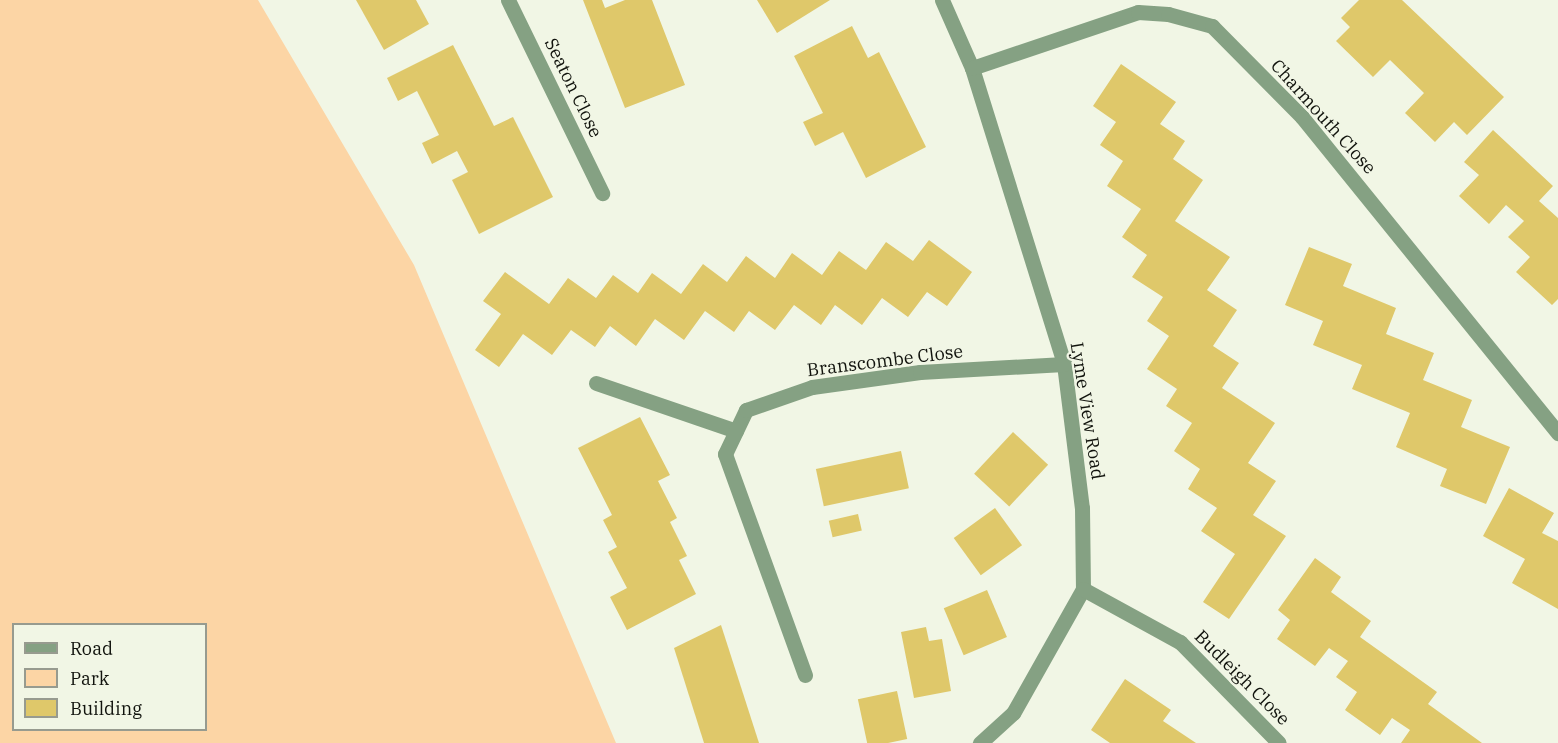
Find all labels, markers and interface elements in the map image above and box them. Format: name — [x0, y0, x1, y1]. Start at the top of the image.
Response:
street label: Seaton Close — [540, 35, 606, 141]
street label: Charmouth Close — [1266, 55, 1380, 179]
street label: Branscombe Close — [806, 341, 964, 381]
street label: Lyme View Road — [1065, 341, 1109, 481]
legend — [12, 623, 207, 731]
street label: Budleigh Close — [1190, 626, 1294, 730]
text: Road — [70, 637, 113, 660]
text: Park — [70, 667, 109, 690]
text: Building — [70, 697, 142, 720]

